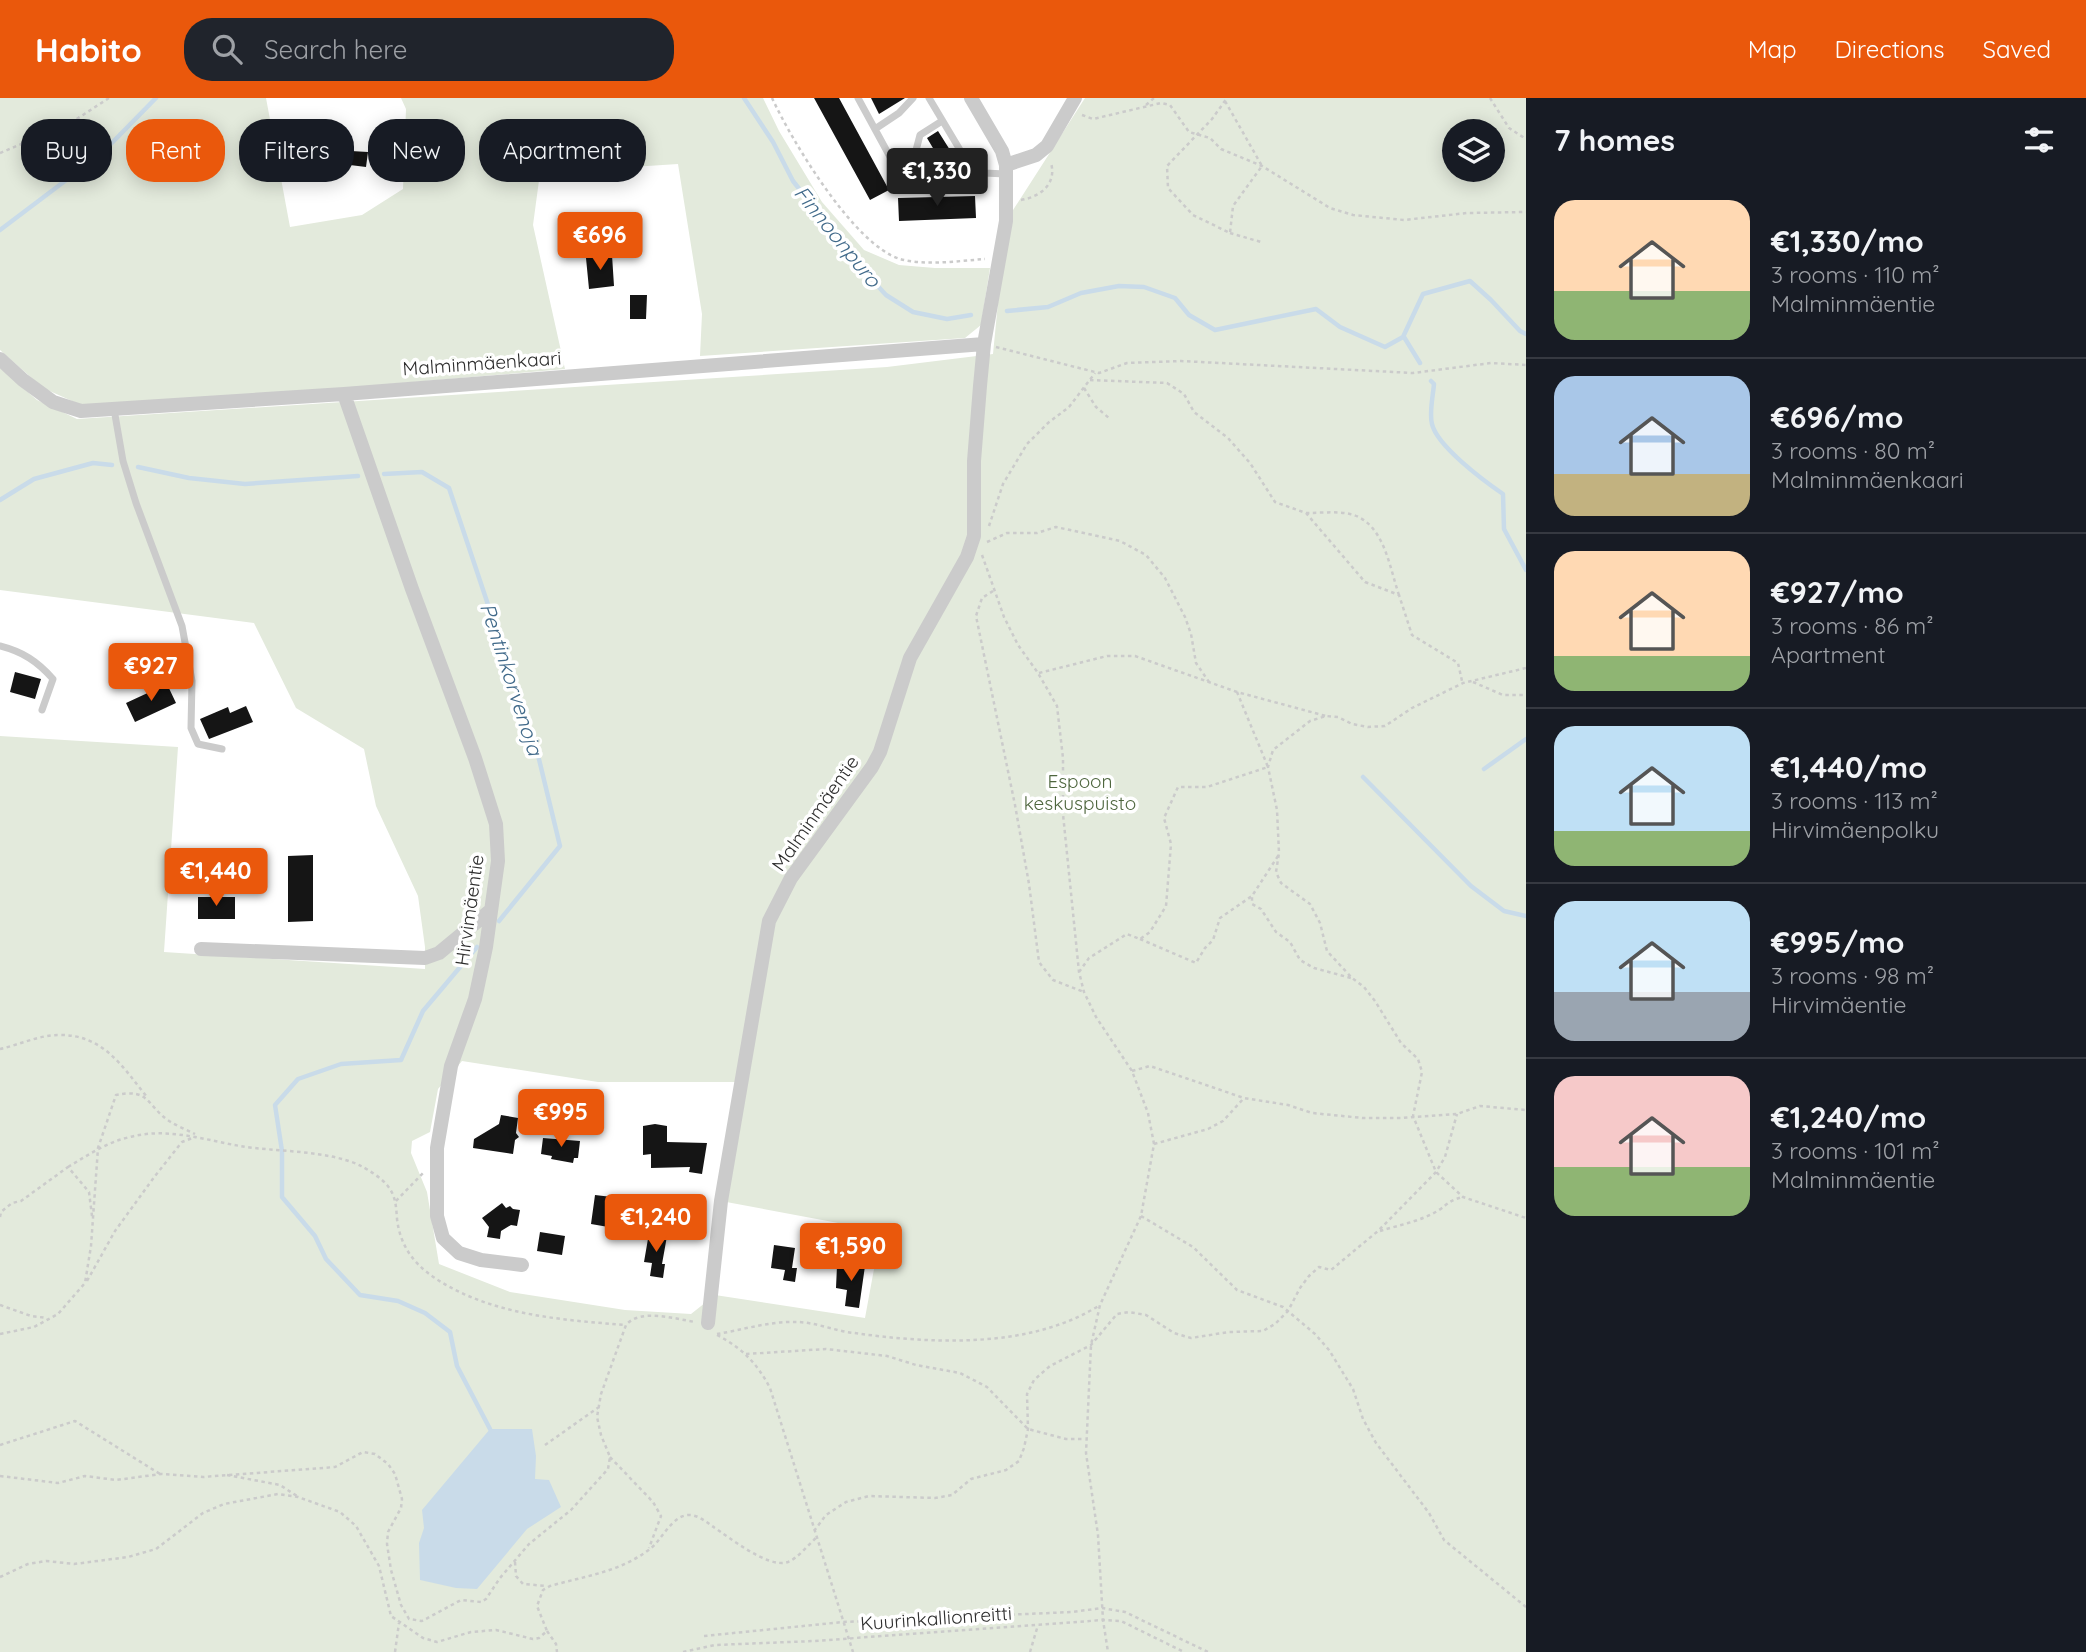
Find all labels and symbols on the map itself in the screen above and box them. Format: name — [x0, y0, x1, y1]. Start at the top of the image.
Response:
pin: €1,330 — [880, 148, 994, 208]
water label: Finnoonpuro — [789, 180, 888, 293]
pin: €696 — [559, 212, 641, 272]
street label: Malminmäenkaari — [402, 345, 562, 381]
water label: Pentinkorvenoja — [475, 599, 549, 760]
pin: €927 — [110, 644, 192, 703]
street label: Malminmäentie — [766, 751, 864, 875]
park label: Espoon keskuspuisto — [1024, 769, 1136, 815]
pin: €1,440 — [159, 848, 273, 908]
street label: Hirvimäentie — [449, 853, 489, 967]
pin: €995 — [520, 1090, 602, 1149]
pin: €1,240 — [599, 1194, 713, 1254]
pin: €1,590 — [794, 1224, 908, 1283]
street label: Kuurinkallionreitti — [859, 1601, 1013, 1635]

